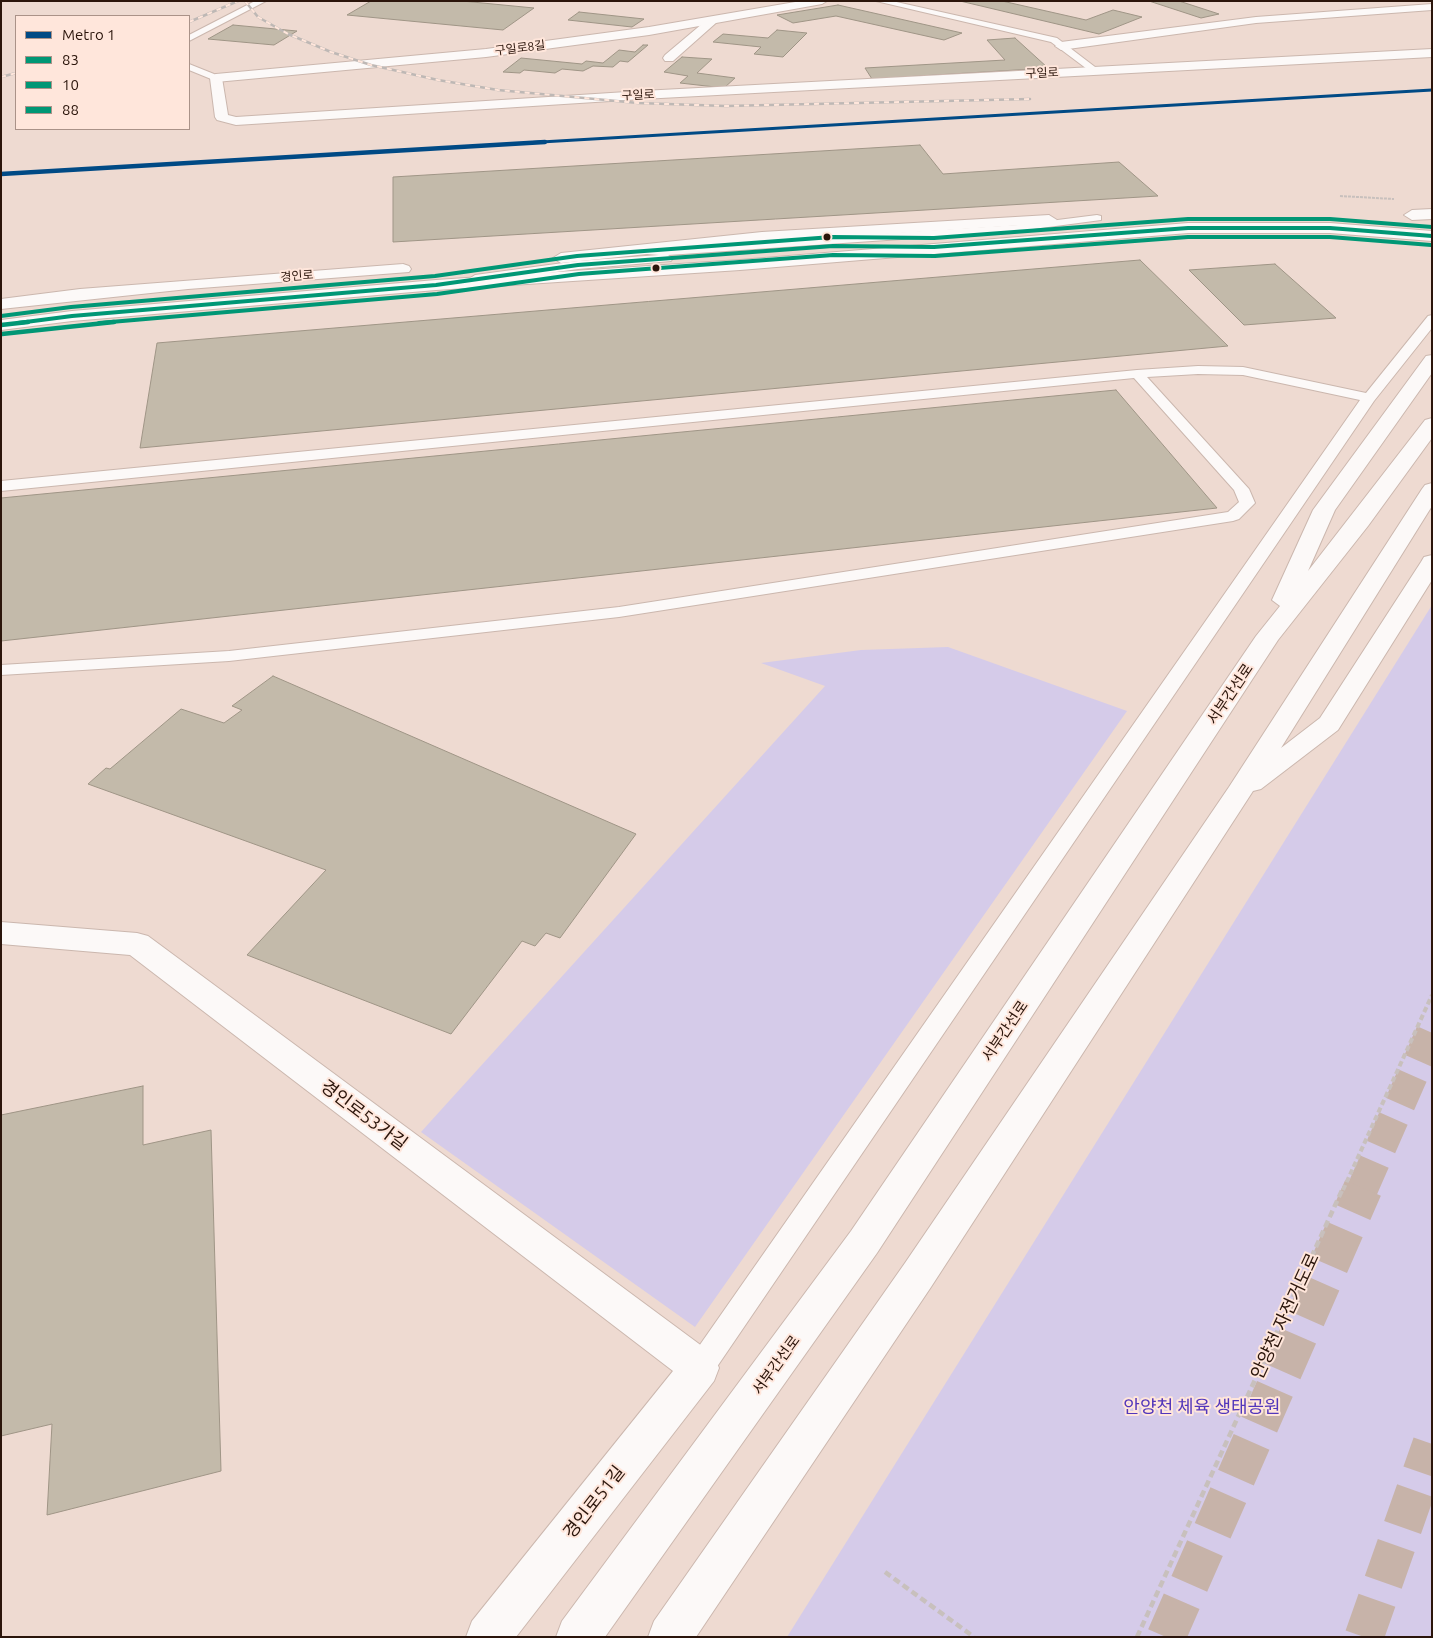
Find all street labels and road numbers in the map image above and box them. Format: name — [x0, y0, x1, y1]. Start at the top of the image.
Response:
street label: 구일로8길 — [494, 38, 546, 58]
street label: 구일로 — [1025, 65, 1059, 81]
street label: 구일로 — [621, 87, 655, 103]
street label: 경인로 — [280, 268, 314, 284]
street label: 서부간선로 — [1203, 660, 1257, 728]
street label: 서부간선로 — [978, 997, 1032, 1065]
street label: 경인로53가길 — [316, 1075, 412, 1155]
street label: 안양천 자전거도로 — [1246, 1250, 1324, 1382]
street label: 서부간선로 — [748, 1332, 804, 1398]
street label: 경인로51길 — [559, 1461, 629, 1543]

